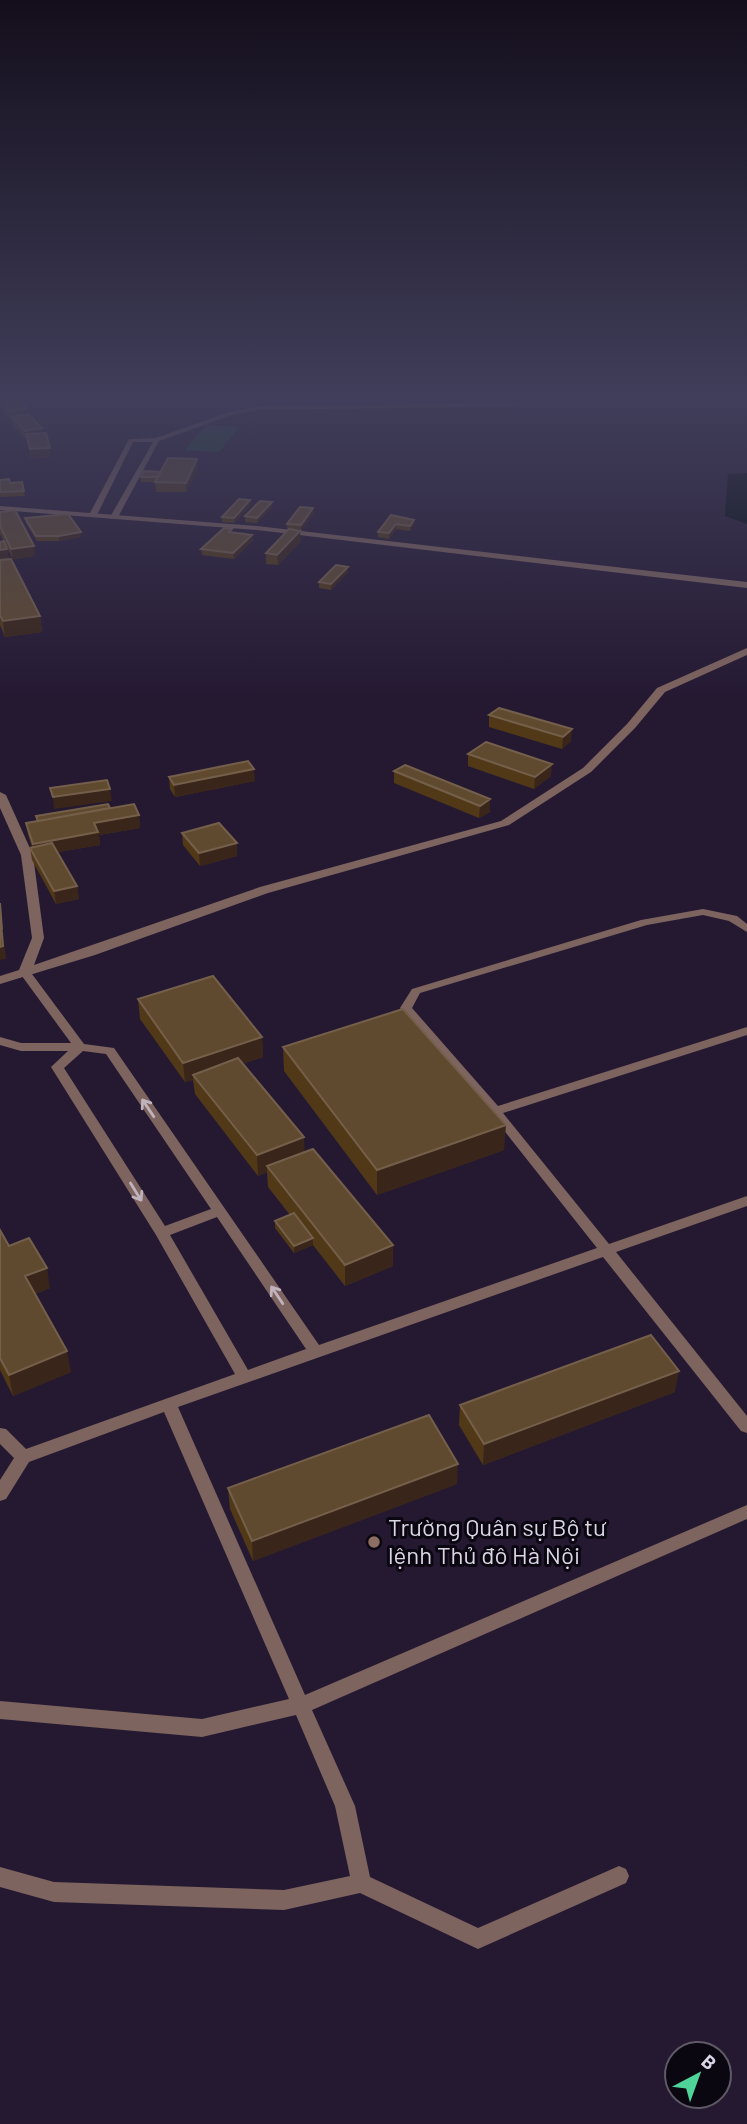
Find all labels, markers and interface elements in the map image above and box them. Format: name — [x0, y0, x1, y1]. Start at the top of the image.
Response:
one-way arrow — [141, 1098, 155, 1118]
one-way arrow — [129, 1181, 143, 1201]
one-way arrow — [270, 1286, 284, 1305]
place label: Trường Quân sự Bộ tư lệnh Thủ đô Hà Nội — [388, 1512, 607, 1569]
marker: Trường Quân sự Bộ tư lệnh Thủ đô Hà Nội — [366, 1534, 382, 1550]
north arrow — [663, 2040, 733, 2110]
text: B — [697, 2049, 721, 2074]

